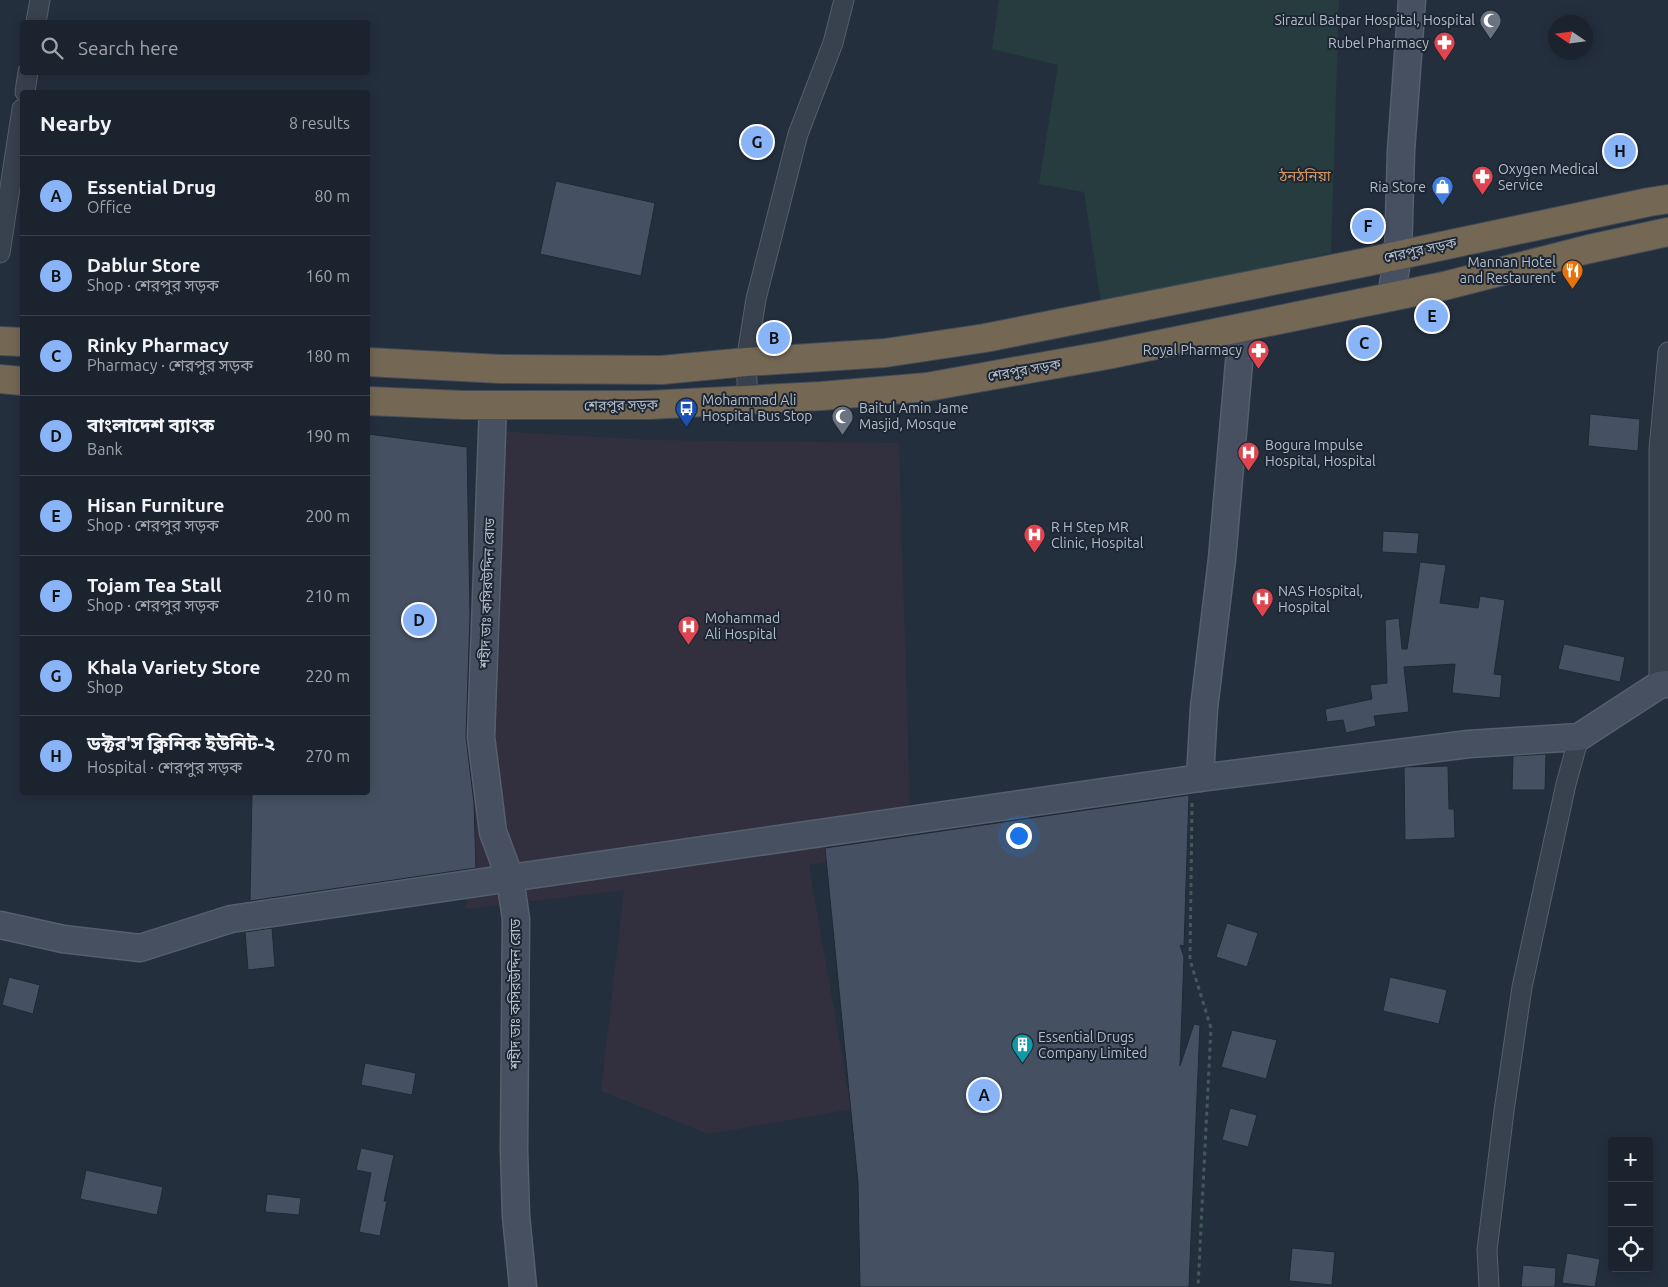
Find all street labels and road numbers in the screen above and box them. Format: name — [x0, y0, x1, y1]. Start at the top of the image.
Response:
street label: শেরপুর সড়ক — [1382, 234, 1459, 266]
street label: শেরপুর সড়ক — [986, 356, 1063, 385]
street label: শেরপুর সড়ক — [584, 396, 659, 415]
street label: শহীদ ডাঃ কসিরউদ্দিন রোড — [476, 516, 498, 669]
street label: শহীদ ডাঃ কসিরউদ্দিন রোড — [507, 918, 523, 1070]

